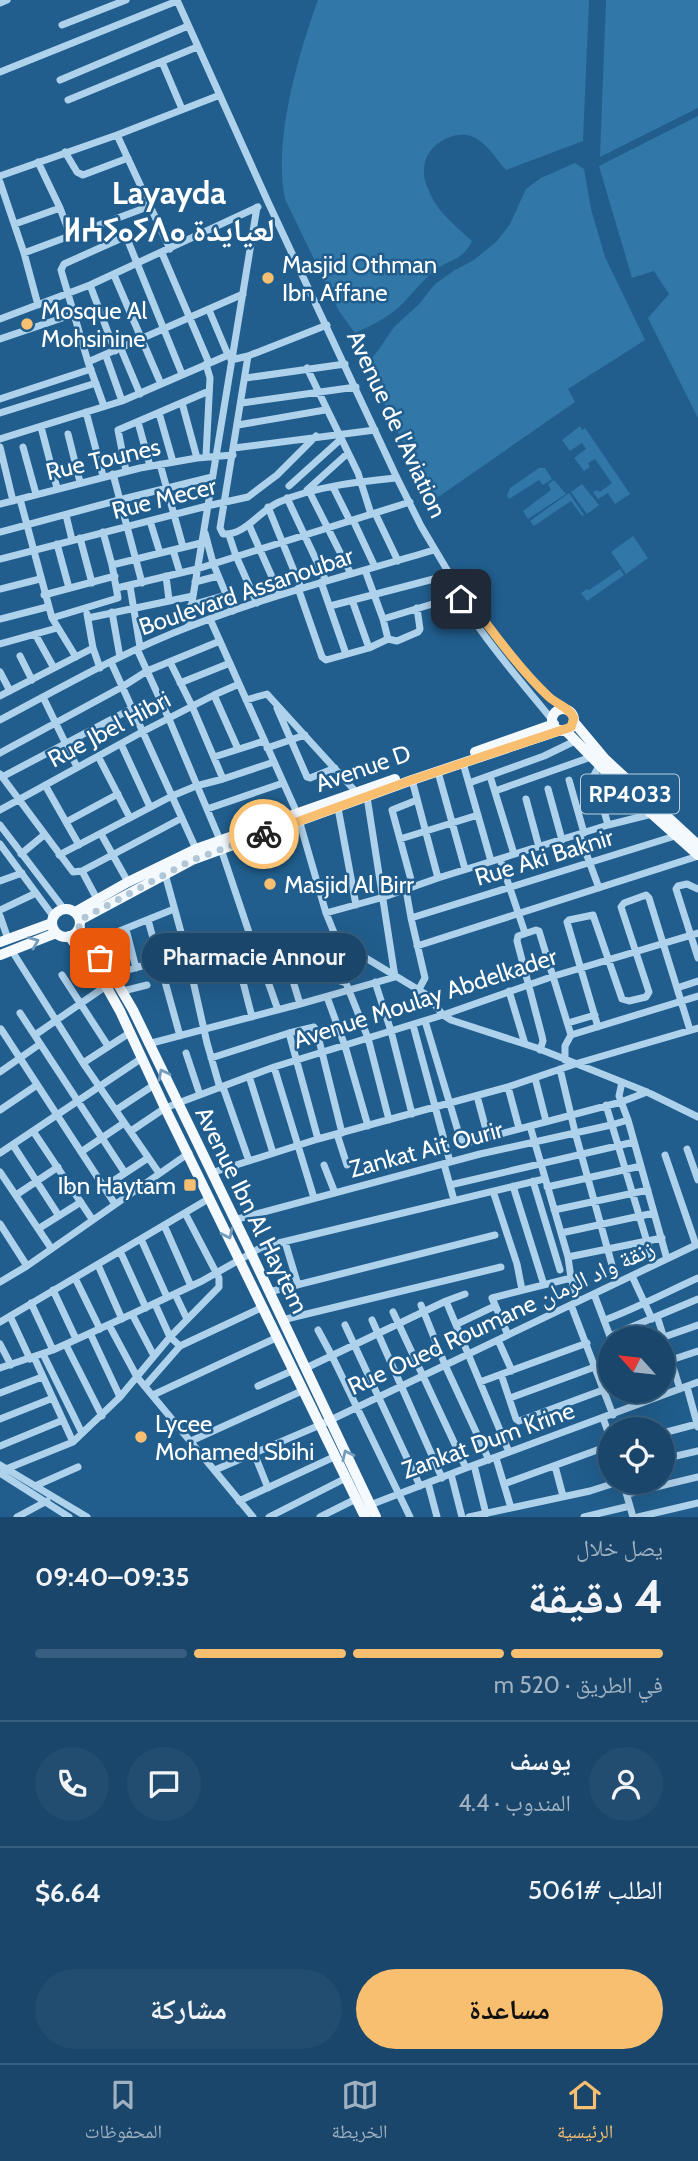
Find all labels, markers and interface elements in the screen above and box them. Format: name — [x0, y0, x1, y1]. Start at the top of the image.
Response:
district label: Layayda ⵍⵄⵢⴰⵢⴷⴰ لعيايدة — [63, 173, 275, 249]
place label: Masjid Othman Ibn Affane — [282, 250, 437, 307]
marker: Masjid Othman Ibn Affane — [260, 270, 276, 286]
place label: Mosque Al Mohsinine — [41, 296, 148, 353]
marker: Mosque Al Mohsinine — [19, 316, 35, 332]
street label: Avenue de l'Aviation — [341, 326, 453, 522]
street label: Rue Tounes — [43, 432, 163, 486]
street label: Rue Mecer — [109, 471, 220, 525]
street label: Boulevard Assanoubar — [135, 541, 357, 641]
pin — [431, 569, 491, 629]
icon: home — [442, 580, 480, 618]
street label: Rue Jbel Hibri — [43, 685, 175, 773]
street label: Avenue D — [311, 738, 415, 798]
road number: RP4033 — [581, 774, 679, 814]
courier — [229, 799, 299, 869]
icon: bike — [245, 815, 283, 853]
street label: Rue Aki Baknir — [471, 822, 617, 892]
place label: Masjid Al Birr — [284, 870, 414, 899]
marker: Masjid Al Birr — [262, 876, 278, 892]
pin — [70, 928, 130, 988]
callout: Pharmacie Annour — [142, 934, 366, 982]
one-way arrow — [27, 936, 39, 950]
icon: bag — [81, 939, 119, 977]
street label: Avenue Moulay Abdelkader — [290, 942, 561, 1054]
text: Pharmacie Annour — [163, 943, 345, 971]
one-way arrow — [157, 1069, 171, 1081]
street label: Avenue Ibn Al Haytem — [189, 1102, 315, 1318]
street label: Zankat Ait Ourir — [346, 1114, 506, 1183]
place label: Ibn Haytam — [57, 1171, 176, 1200]
marker: Ibn Haytam — [182, 1177, 198, 1193]
one-way arrow — [219, 1227, 233, 1239]
street label: Rue Oued Roumane زنقة واد الرمان — [343, 1233, 659, 1401]
north arrow — [598, 1326, 676, 1404]
map controls — [598, 1326, 675, 1494]
street label: Zankat Dum Krine — [398, 1395, 578, 1485]
place label: Lycee Mohamed Sbihi — [155, 1409, 314, 1466]
button: locate — [598, 1417, 675, 1494]
marker: Lycee Mohamed Sbihi — [133, 1429, 149, 1445]
one-way arrow — [341, 1450, 355, 1462]
text: يصل خلال — [576, 1534, 663, 1562]
text: 09:35–09:40 — [35, 1561, 189, 1593]
text: 4 دقيقة — [527, 1569, 663, 1625]
text: في الطريق · 520 m — [494, 1671, 663, 1699]
text: يوسف — [510, 1745, 571, 1777]
button: phone — [35, 1747, 109, 1821]
button: chat — [127, 1747, 201, 1821]
button: person — [589, 1747, 663, 1821]
text: المندوب · 4.4 — [458, 1789, 571, 1817]
text: الطلب #5061 — [528, 1874, 663, 1906]
text: $6.64 — [35, 1877, 101, 1909]
button: مشاركة — [35, 1969, 342, 2049]
button: مساعدة — [356, 1969, 663, 2049]
tab: المحفوظات — [85, 2076, 162, 2150]
tab: الخريطة — [332, 2076, 387, 2150]
tab: الرئيسية — [557, 2076, 613, 2150]

